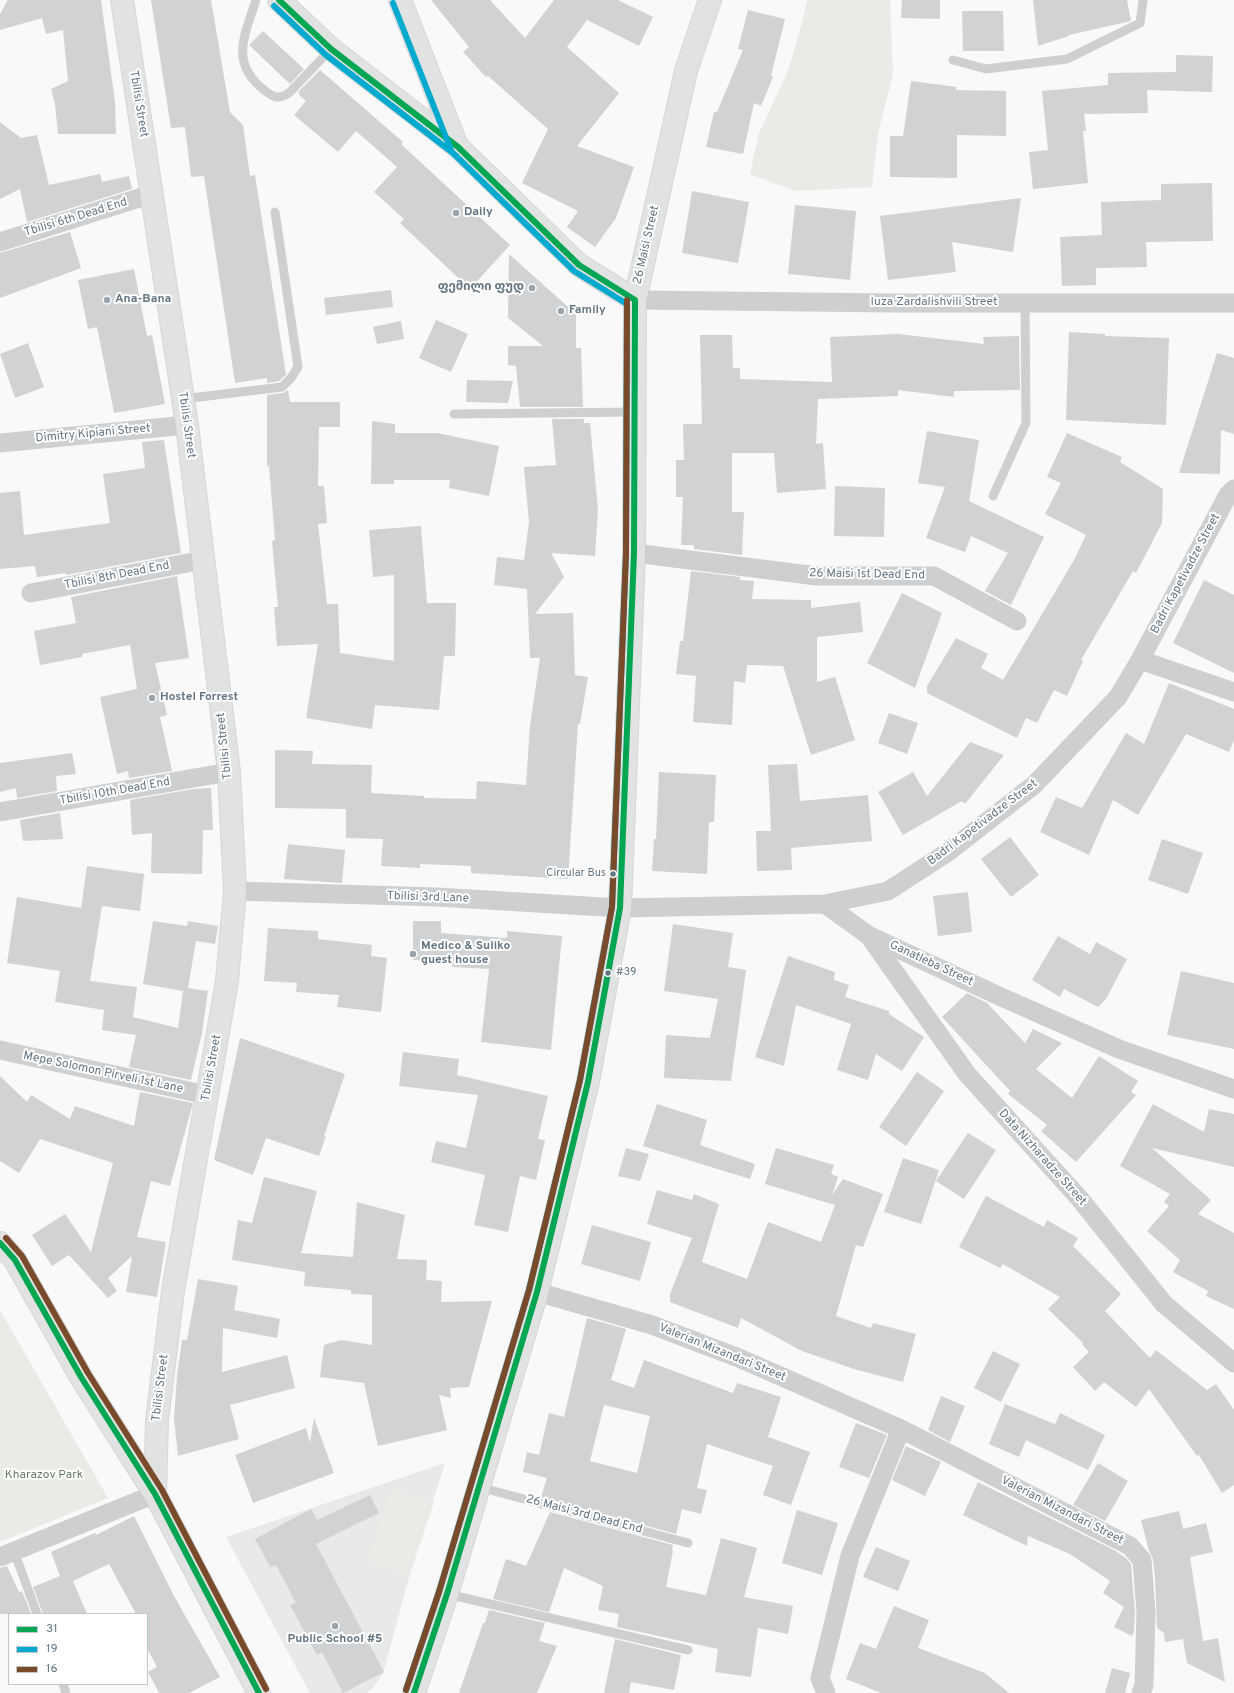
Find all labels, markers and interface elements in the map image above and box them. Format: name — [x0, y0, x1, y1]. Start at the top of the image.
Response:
street label: Tbilisi Street — [126, 70, 150, 138]
street label: Tbilisi 6th Dead End — [23, 195, 129, 241]
street label: 26 Maisi Street — [631, 204, 663, 286]
place label: Daily — [464, 206, 493, 220]
marker: Daily — [451, 208, 461, 218]
place label: ფემილი ფუდ — [438, 281, 524, 295]
marker: ფემილი ფუდ — [527, 283, 537, 293]
place label: Ana-Bana — [115, 293, 171, 307]
marker: Ana-Bana — [102, 295, 112, 305]
street label: Iuza Zardalishvili Street — [871, 296, 997, 310]
place label: Family — [569, 304, 606, 318]
marker: Family — [556, 306, 566, 316]
street label: Tbilisi Street — [174, 391, 198, 459]
street label: Dimitry Kipiani Street — [35, 422, 151, 446]
street label: Badri Kapetivadze Street — [1148, 511, 1224, 637]
street label: Tbilisi 8th Dead End — [63, 559, 171, 593]
street label: 26 Maisi 1st Dead End — [809, 567, 925, 583]
place label: Hostel Forrest — [160, 691, 238, 705]
marker: Hostel Forrest — [147, 693, 157, 703]
street label: Tbilisi Street — [214, 712, 236, 780]
street label: Tbilisi 10th Dead End — [59, 775, 171, 809]
street label: Badri Kapetivadze Street — [925, 777, 1041, 869]
place label: Circular Bus — [546, 867, 606, 881]
marker: Circular Bus — [608, 869, 618, 879]
street label: Tbilisi 3rd Lane — [387, 889, 469, 907]
street label: Ganatleba Street — [887, 938, 975, 990]
place label: Medico & Suliko guest house — [421, 940, 510, 968]
marker: Medico & Suliko guest house — [408, 949, 418, 959]
place label: #39 — [616, 966, 636, 980]
marker: #39 — [603, 968, 613, 978]
street label: Tbilisi Street — [199, 1034, 225, 1102]
street label: Mepe Solomon Pirveli 1st Lane — [22, 1049, 184, 1097]
street label: Data Nizharadze Street — [995, 1107, 1089, 1209]
street label: Valerian Mizandari Street — [656, 1321, 788, 1385]
street label: Tbilisi Street — [150, 1354, 172, 1422]
park label: Kharazov Park — [5, 1469, 83, 1483]
street label: Valerian Mizandari Street — [998, 1474, 1126, 1548]
street label: 26 Maisi 3rd Dead End — [524, 1493, 644, 1537]
legend — [8, 1613, 148, 1685]
text: 31 — [46, 1621, 58, 1637]
marker: Public School #5 — [330, 1621, 340, 1631]
place label: Public School #5 — [288, 1633, 382, 1647]
text: 19 — [46, 1641, 58, 1657]
text: 16 — [46, 1661, 58, 1677]

